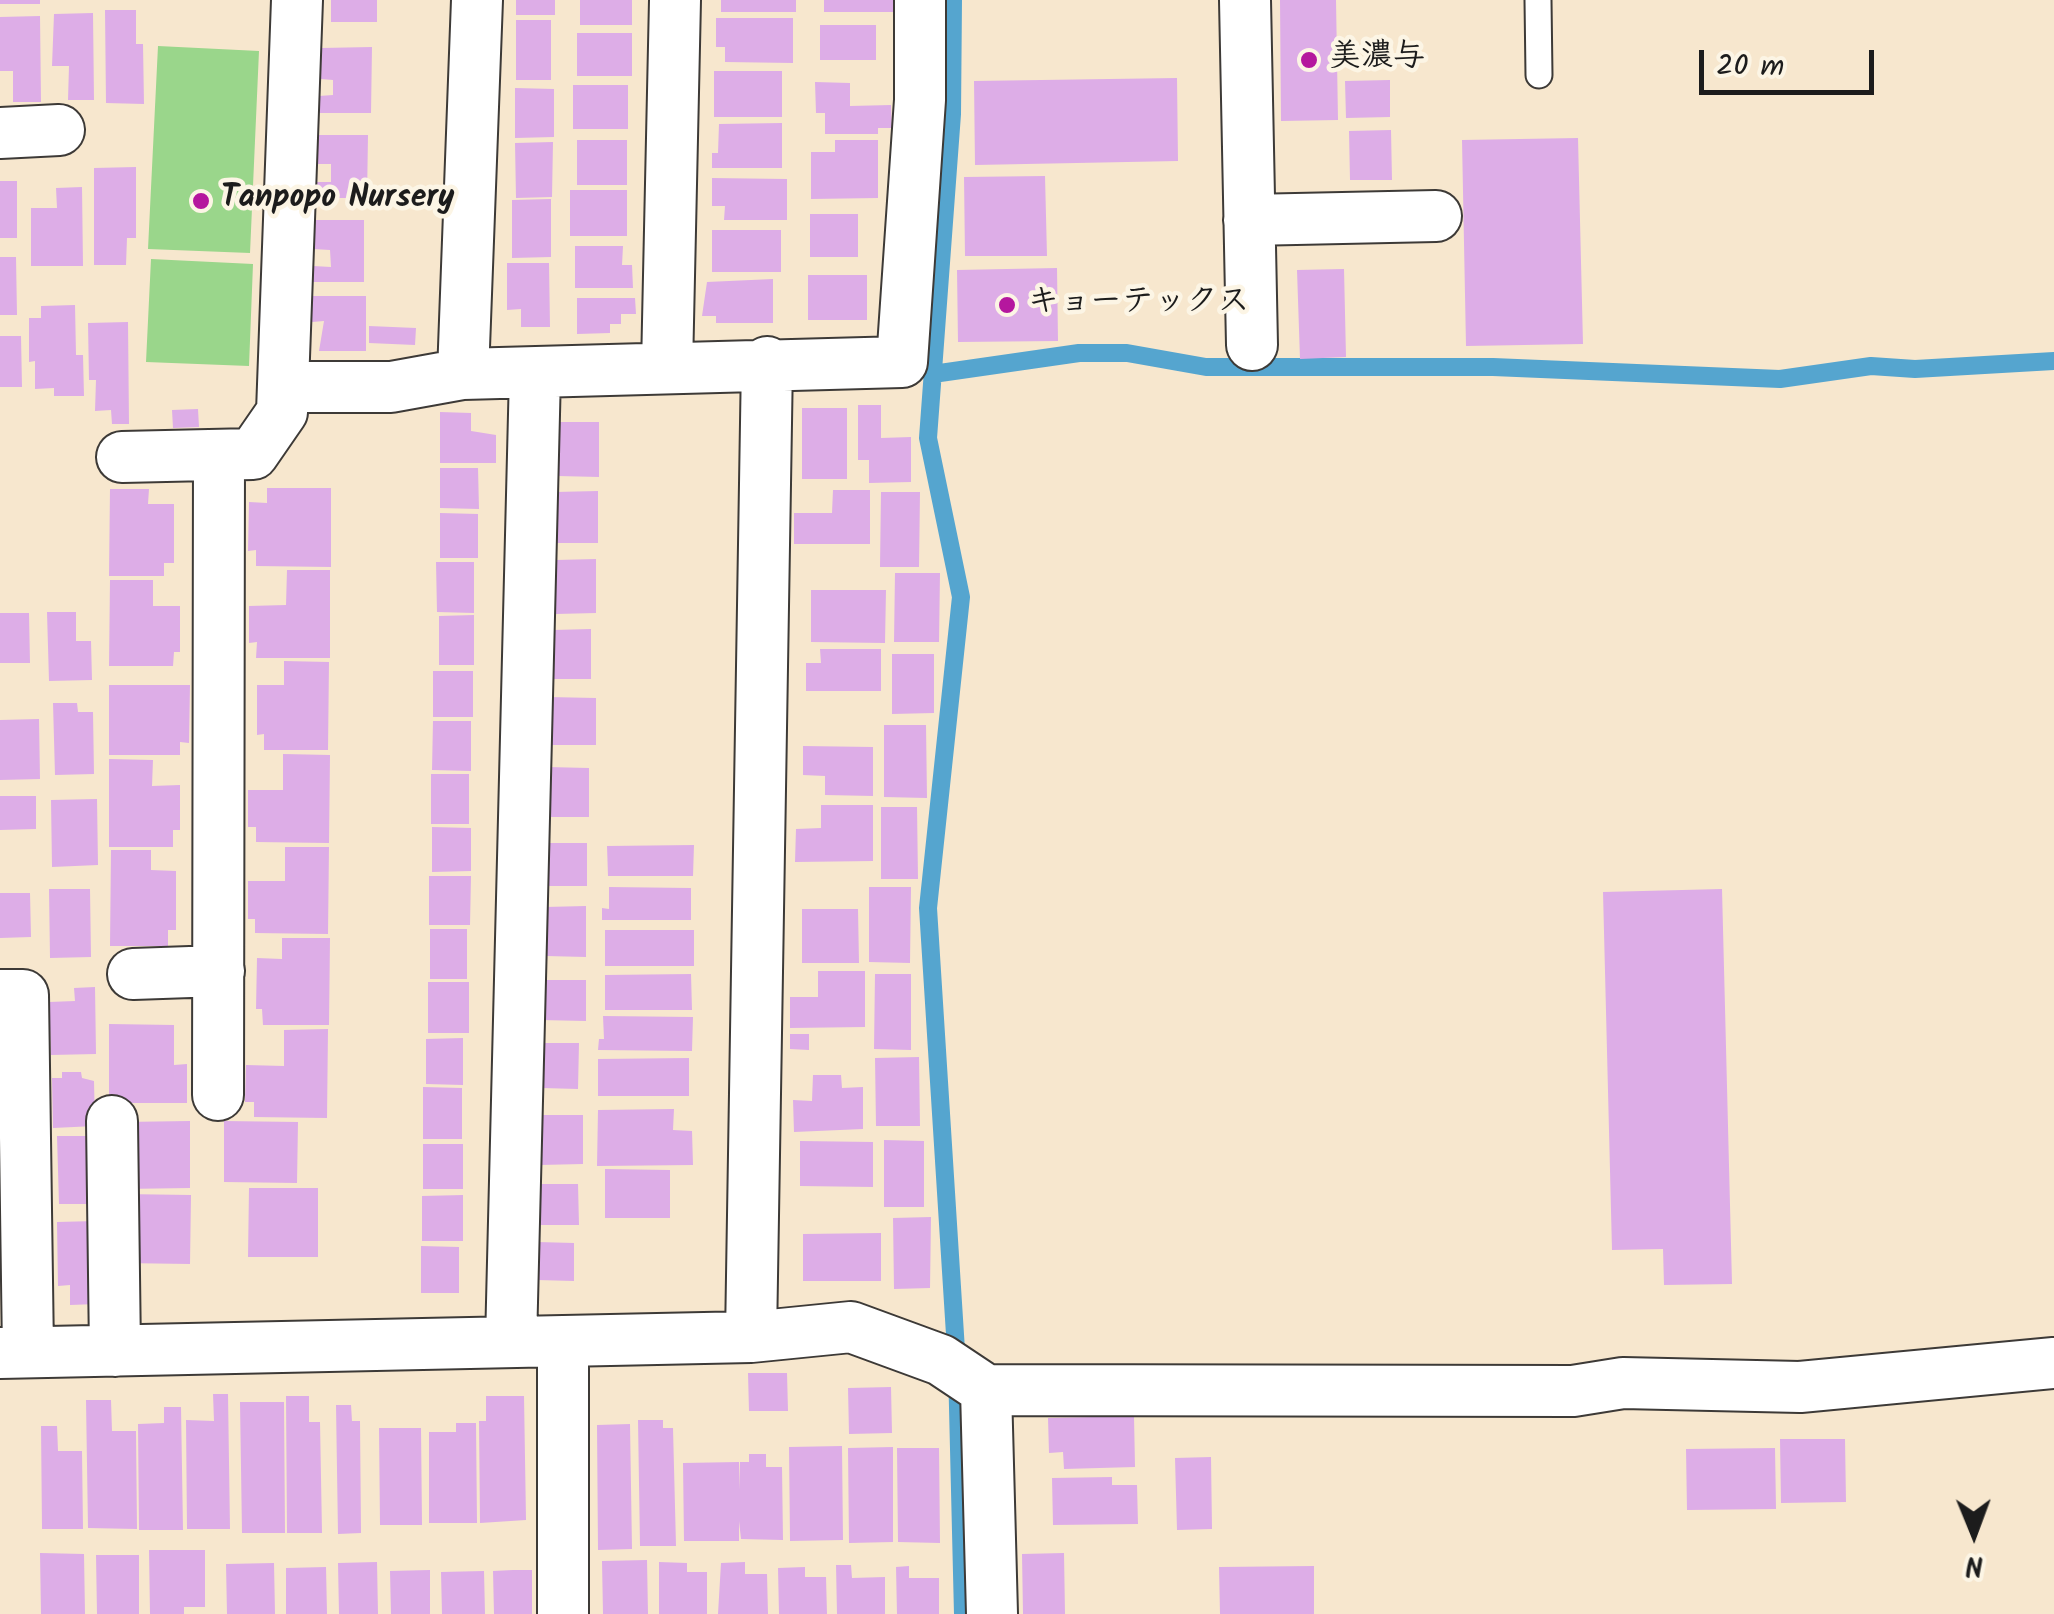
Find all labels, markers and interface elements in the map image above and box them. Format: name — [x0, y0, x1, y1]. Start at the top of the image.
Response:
scale bar — [1704, 30, 1879, 92]
place label: 美濃与 — [1329, 41, 1425, 79]
text: 20 m — [1716, 43, 1784, 91]
marker: 美濃与 — [1298, 49, 1320, 71]
place label: Tanpopo Nursery — [221, 182, 455, 220]
marker: Tanpopo Nursery — [190, 190, 212, 212]
place label: キョーテックス — [1027, 286, 1250, 324]
marker: キョーテックス — [996, 294, 1018, 316]
north arrow — [1924, 1484, 2024, 1584]
text: N — [1965, 1542, 1984, 1587]

